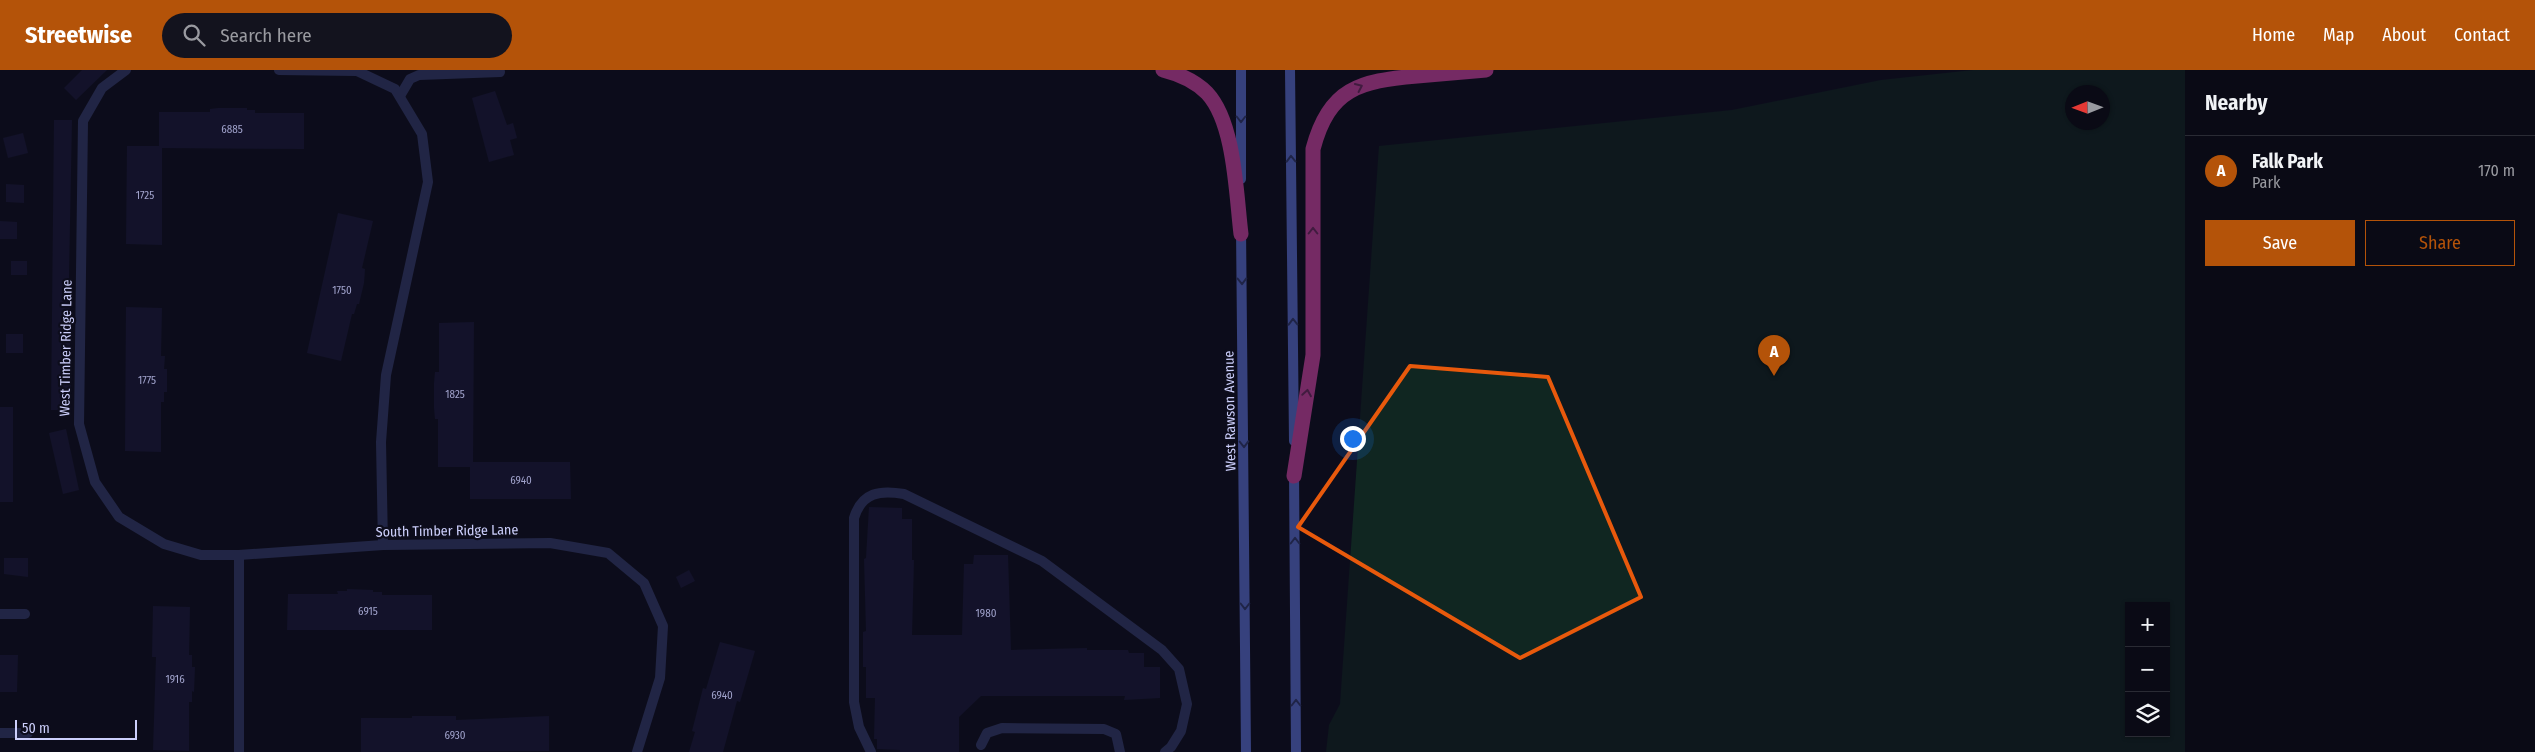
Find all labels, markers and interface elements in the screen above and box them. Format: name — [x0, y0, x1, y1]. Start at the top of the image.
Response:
search box — [162, 13, 512, 58]
text: Streetwise — [25, 21, 132, 49]
icon: search — [180, 21, 208, 49]
text: Search here — [220, 24, 312, 47]
text: Home — [2252, 24, 2295, 46]
text: Map — [2323, 24, 2354, 46]
text: About — [2382, 24, 2426, 46]
text: Contact — [2454, 24, 2510, 46]
one-way arrow — [1354, 82, 1363, 93]
north arrow — [2065, 85, 2110, 130]
text: Nearby — [2205, 90, 2267, 116]
one-way arrow — [1236, 115, 1246, 123]
house number: 6885 — [221, 123, 243, 136]
text: Falk Park — [2252, 150, 2323, 173]
one-way arrow — [1286, 155, 1296, 163]
text: A — [2217, 161, 2225, 180]
text: 170 m — [2478, 161, 2515, 180]
text: Park — [2252, 173, 2280, 192]
house number: 1725 — [136, 189, 154, 202]
button: Save — [2205, 220, 2355, 266]
button: Share — [2365, 220, 2515, 266]
one-way arrow — [1308, 227, 1318, 234]
one-way arrow — [1237, 278, 1247, 285]
street label: West Timber Ridge Lane — [56, 279, 76, 417]
house number: 1750 — [332, 284, 352, 297]
one-way arrow — [1288, 318, 1298, 326]
pin: A — [1758, 335, 1790, 376]
street label: West Rawson Avenue — [1220, 350, 1240, 471]
house number: 1775 — [138, 374, 156, 387]
house number: 1825 — [445, 388, 465, 401]
one-way arrow — [1302, 389, 1312, 397]
your location — [1340, 426, 1366, 452]
one-way arrow — [1239, 440, 1249, 448]
house number: 6940 — [510, 474, 532, 487]
street label: South Timber Ridge Lane — [376, 521, 519, 541]
one-way arrow — [1290, 537, 1300, 544]
one-way arrow — [1240, 602, 1250, 610]
map controls — [2125, 602, 2170, 737]
button: + — [2125, 602, 2170, 647]
house number: 6915 — [358, 605, 378, 618]
house number: 1980 — [976, 607, 997, 620]
button: − — [2125, 647, 2170, 692]
house number: 1916 — [165, 673, 185, 686]
house number: 6940 — [711, 689, 733, 702]
button: layers — [2125, 692, 2170, 737]
one-way arrow — [1291, 699, 1301, 707]
scale bar — [15, 717, 138, 740]
text: 50 m — [22, 720, 50, 737]
house number: 6930 — [444, 729, 466, 742]

